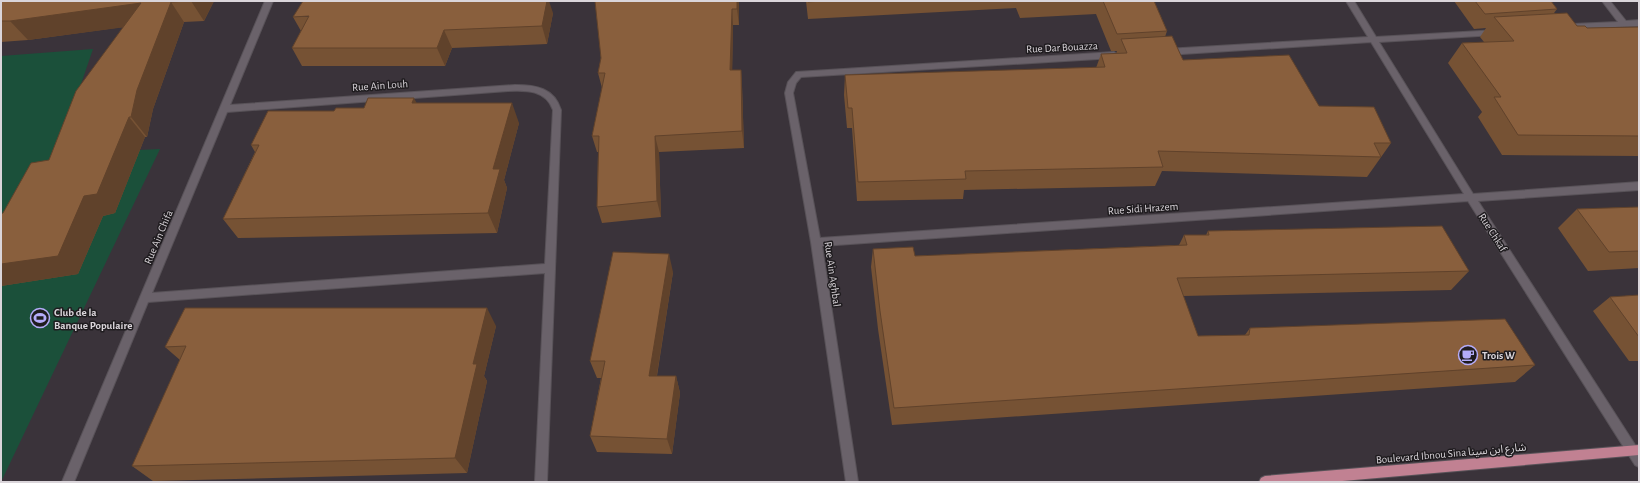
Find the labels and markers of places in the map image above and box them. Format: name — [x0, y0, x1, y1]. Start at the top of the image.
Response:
sports icon: Club de la Banque Populaire — [29, 307, 51, 329]
place label: Club de la Banque Populaire — [54, 307, 132, 331]
cafe icon: Trois W — [1457, 344, 1479, 366]
place label: Trois W — [1482, 350, 1515, 361]

